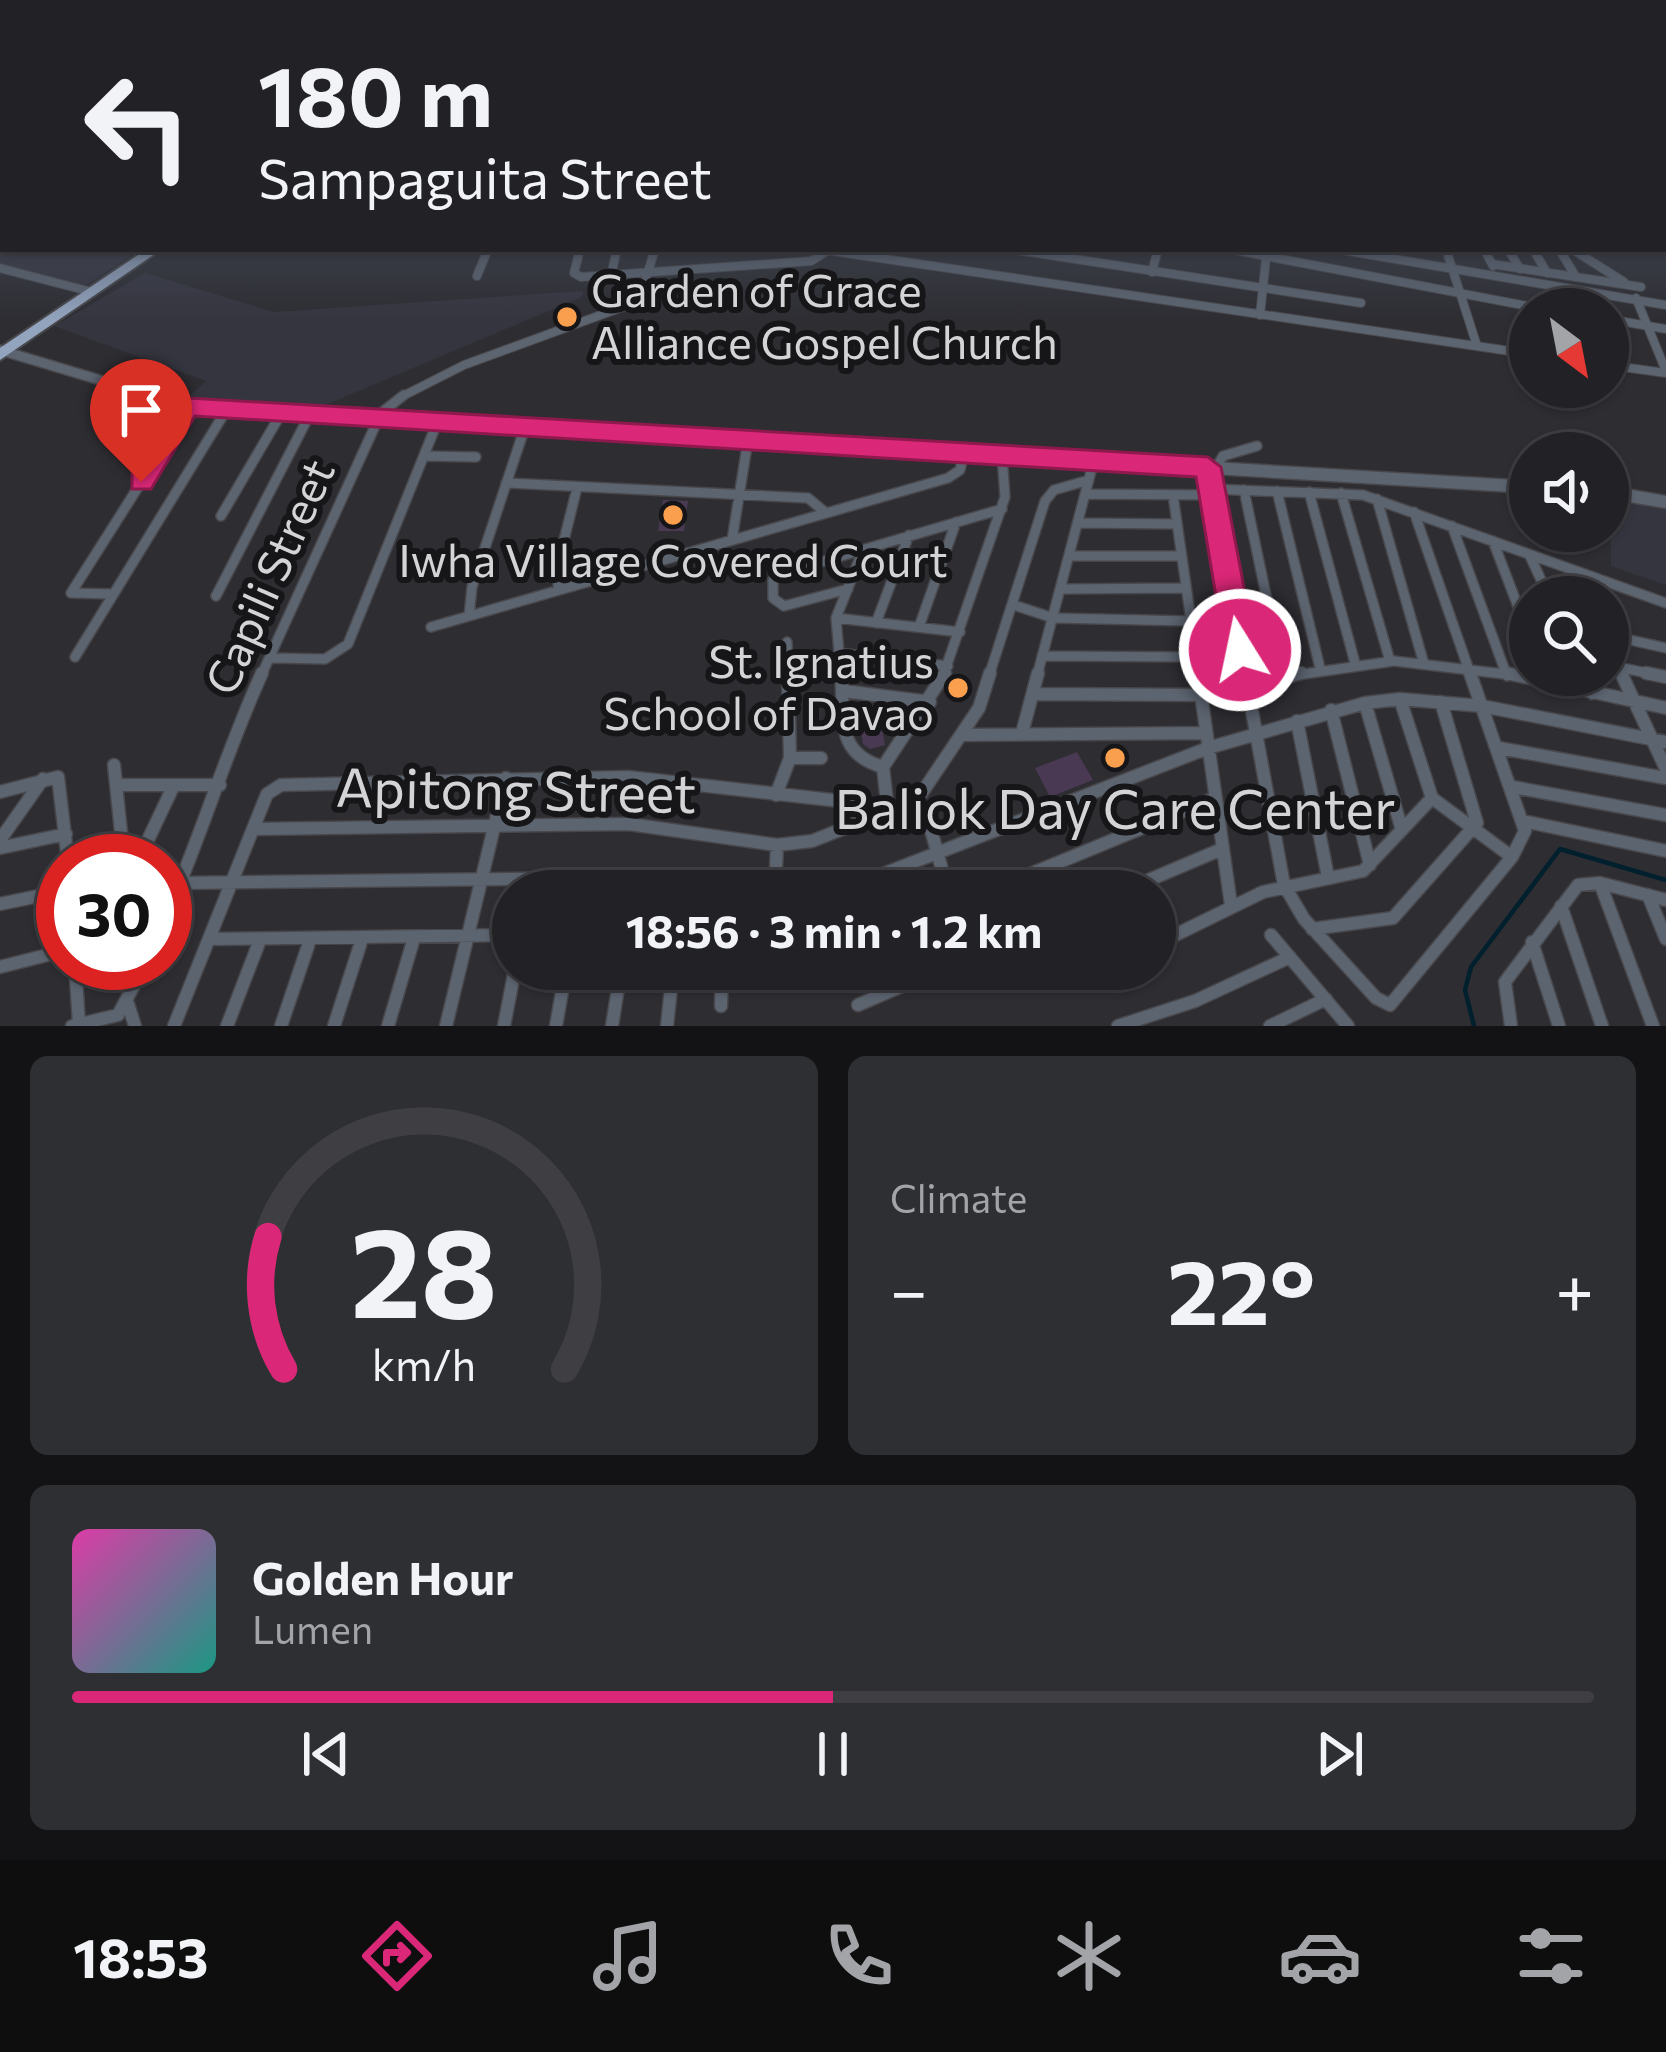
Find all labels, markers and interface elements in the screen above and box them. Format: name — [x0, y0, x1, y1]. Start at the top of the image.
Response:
text: 180 m — [258, 42, 493, 144]
icon: left — [60, 48, 216, 204]
text: Sampaguita Street — [258, 144, 712, 210]
place label: Garden of Grace Alliance Gospel Church — [591, 261, 1058, 368]
north arrow — [1509, 288, 1629, 408]
map controls — [1509, 288, 1629, 696]
marker: Garden of Grace Alliance Gospel Church — [554, 304, 580, 330]
pin — [90, 359, 192, 482]
icon: arrive — [108, 377, 174, 443]
button: sound — [1509, 432, 1629, 552]
street label: Capili Street — [191, 450, 344, 702]
marker: Iwha Village Covered Court — [660, 502, 686, 528]
place label: Iwha Village Covered Court — [398, 531, 948, 586]
button: search — [1509, 576, 1629, 696]
position arrow — [1177, 587, 1303, 713]
place label: St. Ignatius School of Davao — [604, 632, 934, 739]
marker: St. Ignatius School of Davao — [945, 675, 971, 701]
marker: Baliok Day Care Center — [1102, 745, 1128, 771]
street label: Apitong Street — [335, 752, 697, 824]
place label: Baliok Day Care Center — [834, 774, 1396, 840]
speed limit sign: 30 — [36, 834, 192, 990]
text: 18:56 · 3 min · 1.2 km — [626, 902, 1042, 957]
text: Climate — [890, 1173, 1027, 1221]
text: 28 — [350, 1191, 498, 1344]
text: 22° — [1167, 1233, 1315, 1344]
text: − — [890, 1248, 928, 1329]
text: + — [1555, 1248, 1594, 1329]
text: km/h — [372, 1336, 476, 1389]
text: Golden Hour — [252, 1549, 513, 1604]
text: Lumen — [252, 1604, 373, 1652]
icon: previous — [293, 1721, 359, 1787]
icon: pause — [800, 1721, 866, 1787]
icon: next — [1307, 1721, 1373, 1787]
icon: directions — [355, 1914, 439, 1998]
icon: music — [586, 1914, 670, 1998]
icon: phone — [817, 1914, 901, 1998]
icon: climate — [1047, 1914, 1131, 1998]
icon: car — [1278, 1914, 1362, 1998]
icon: filters — [1509, 1914, 1593, 1998]
text: 18:53 — [73, 1923, 208, 1989]

